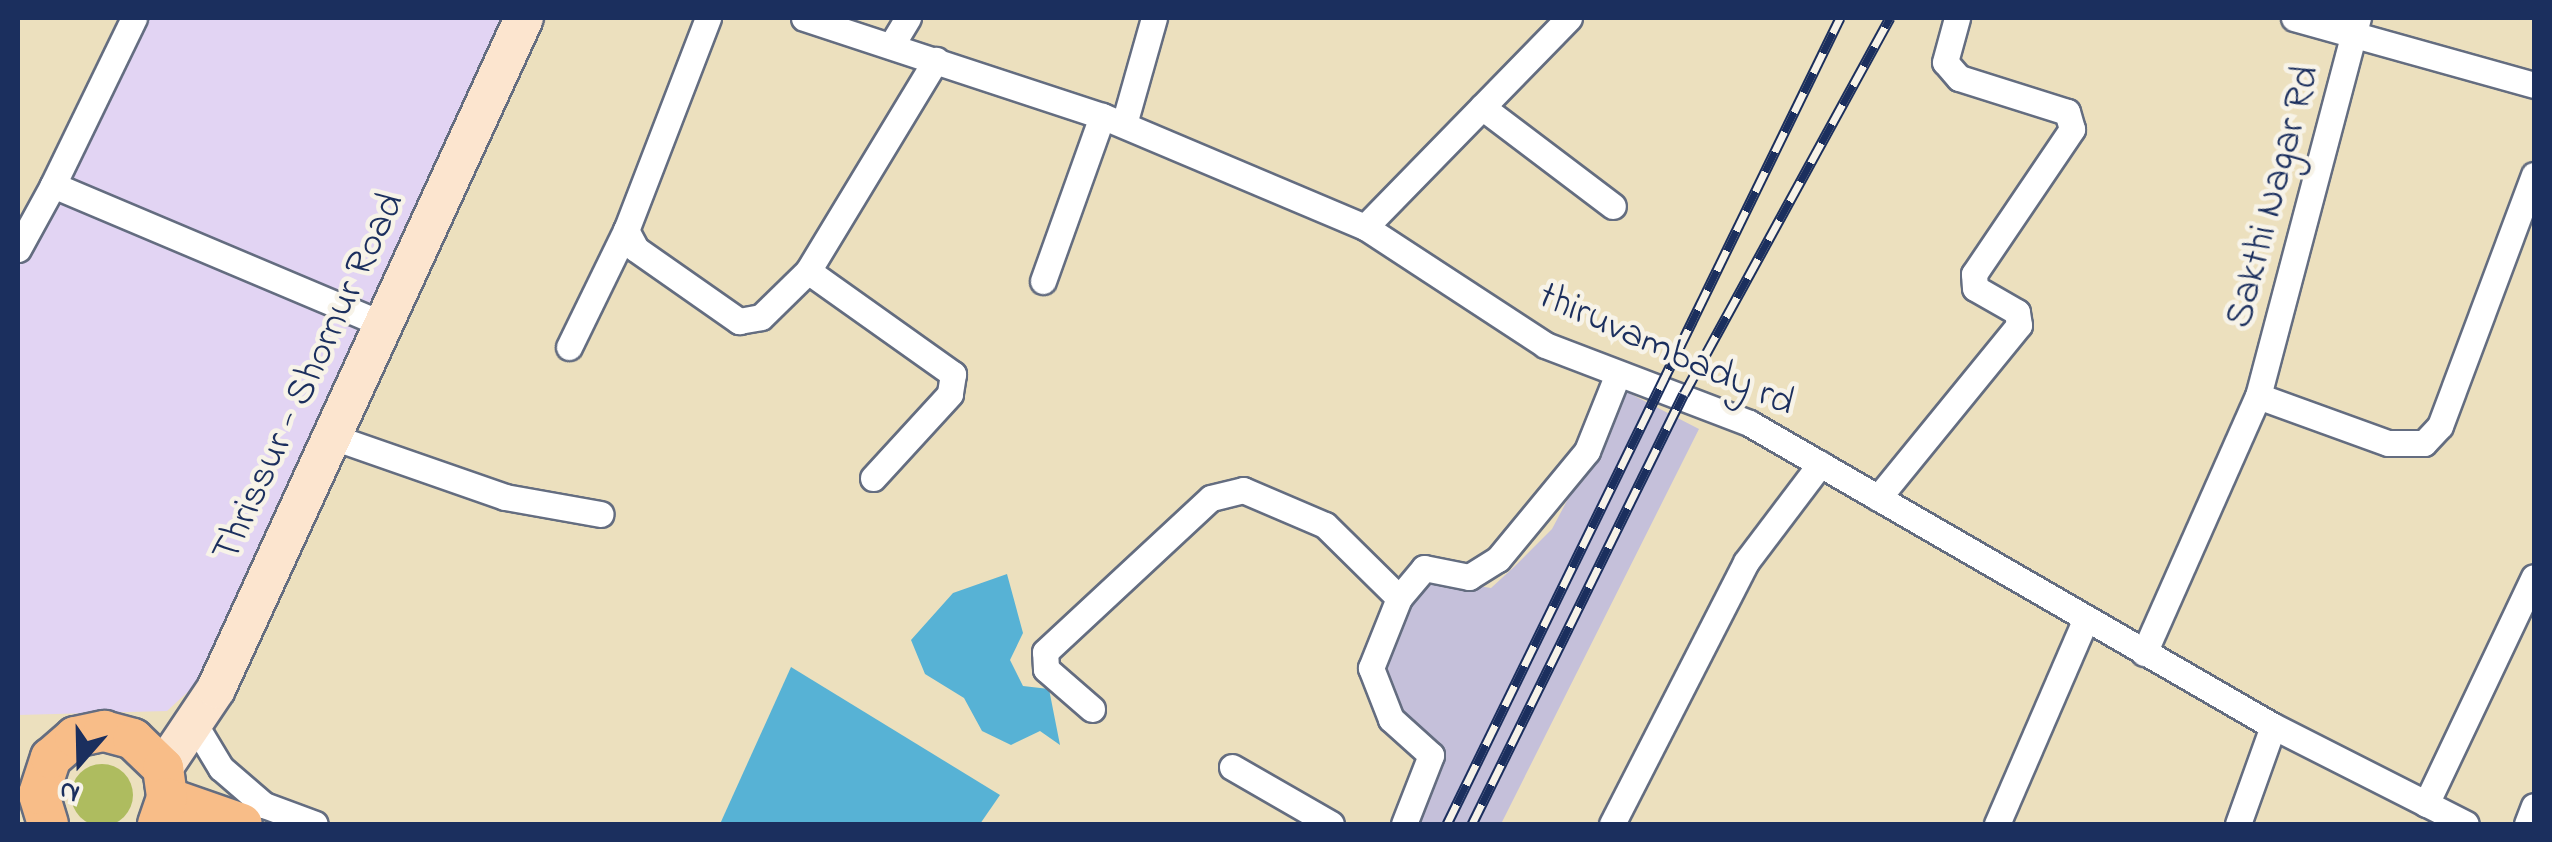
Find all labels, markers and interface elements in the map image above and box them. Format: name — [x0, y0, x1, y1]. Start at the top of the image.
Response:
street label: Sakthi Nagar Rd — [2216, 61, 2332, 333]
street label: Thrissur - Shornur Road — [203, 186, 417, 570]
street label: thiruvambady rd — [1531, 273, 1801, 429]
north arrow — [30, 712, 130, 812]
text: N — [54, 768, 85, 813]

